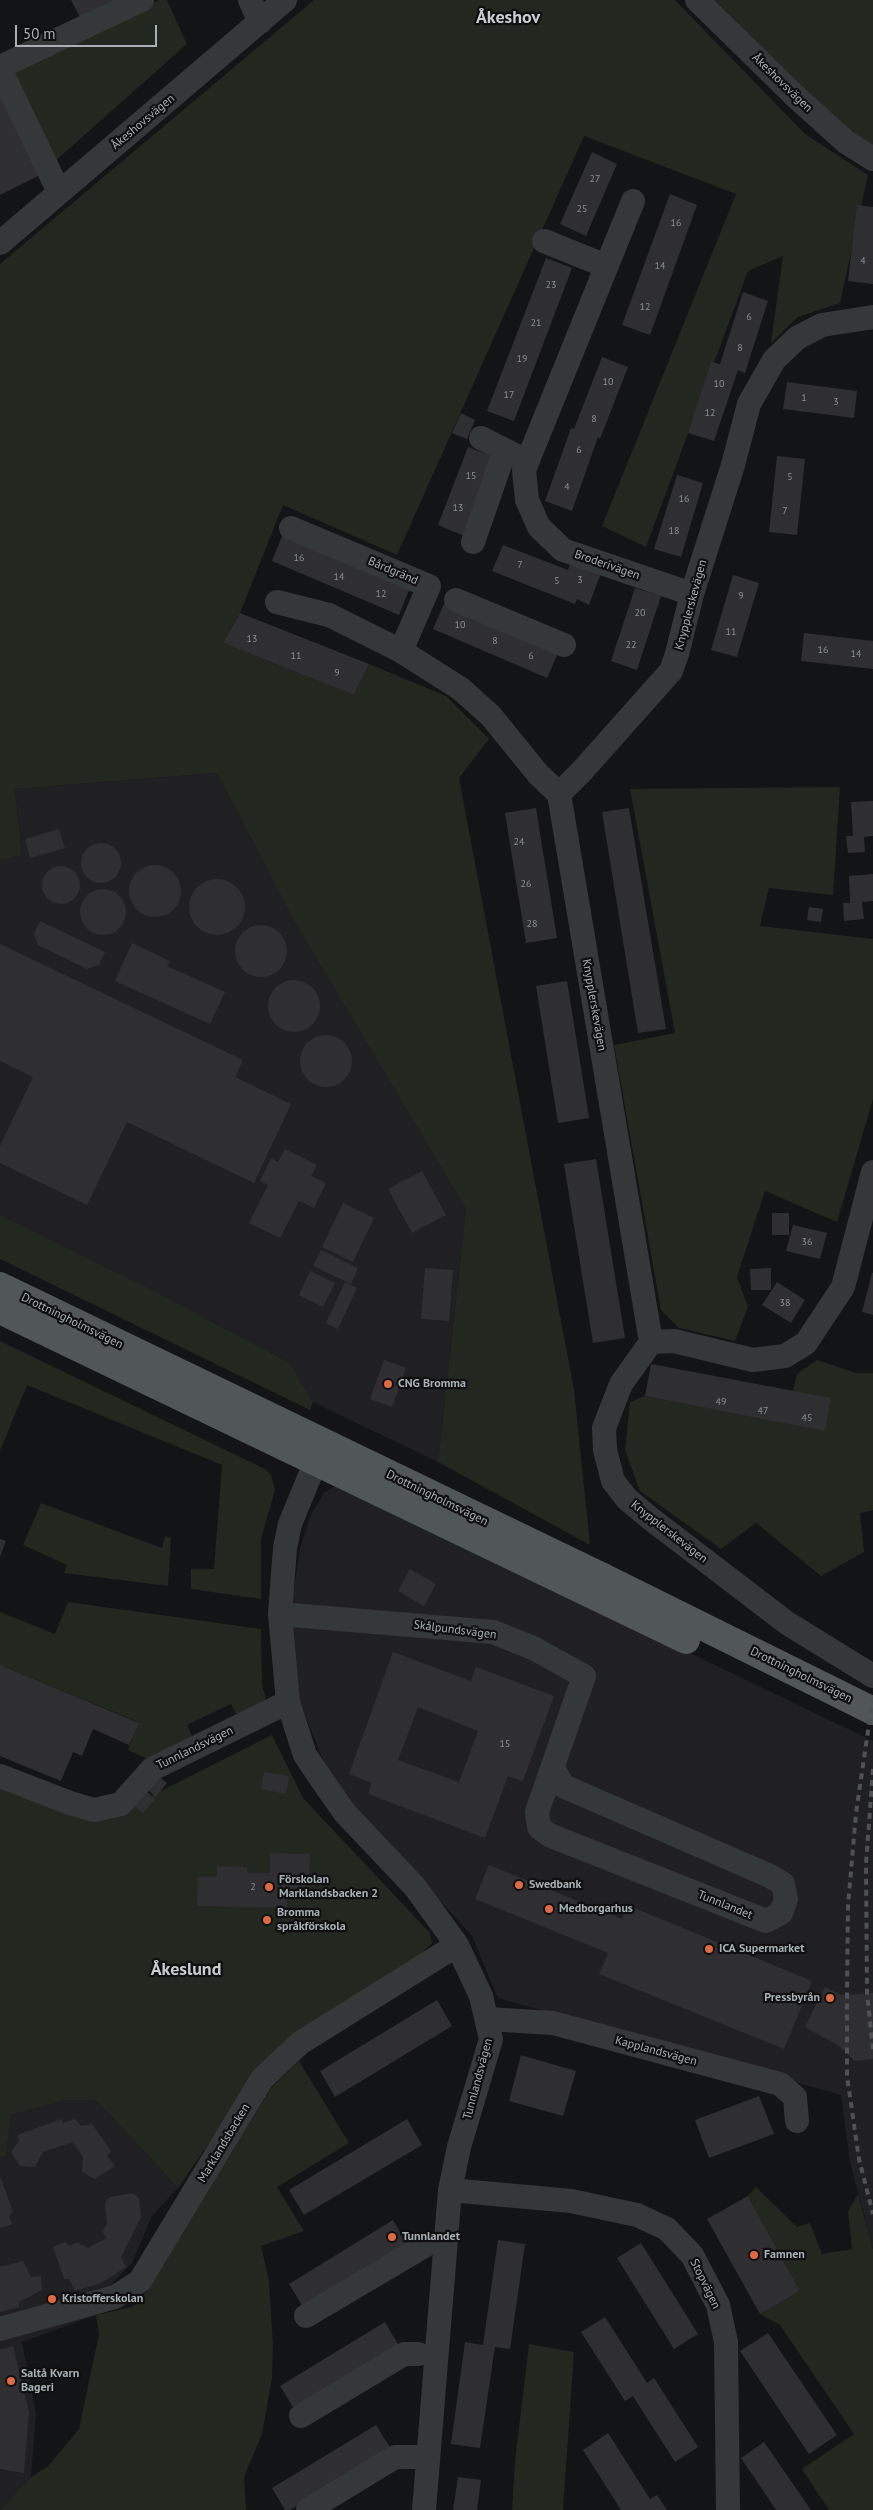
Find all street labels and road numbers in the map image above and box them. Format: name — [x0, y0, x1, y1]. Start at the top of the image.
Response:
street label: Åkeshovsvägen — [749, 51, 815, 115]
street label: Åkeshovsvägen — [108, 91, 178, 153]
street label: Broderivägen — [572, 547, 642, 583]
street label: Bårdgränd — [366, 554, 420, 588]
street label: Knypplerskevägen — [672, 558, 710, 652]
street label: Knypplerskevägen — [579, 958, 609, 1052]
street label: Drottningholmsvägen — [19, 1290, 125, 1352]
street label: Drottningholmsvägen — [384, 1467, 490, 1529]
street label: Knypplerskevägen — [628, 1498, 710, 1566]
street label: Skålpundsvägen — [413, 1618, 497, 1642]
street label: Drottningholmsvägen — [748, 1644, 854, 1706]
street label: Tunnlandsvägen — [154, 1723, 236, 1773]
street label: Tunnlandet — [696, 1888, 754, 1922]
street label: Kapplandsvägen — [613, 2033, 699, 2069]
street label: Tunnlandsvägen — [460, 2037, 496, 2121]
street label: Marklandsbacken — [195, 2101, 253, 2185]
street label: Stopvägen — [687, 2257, 723, 2311]

